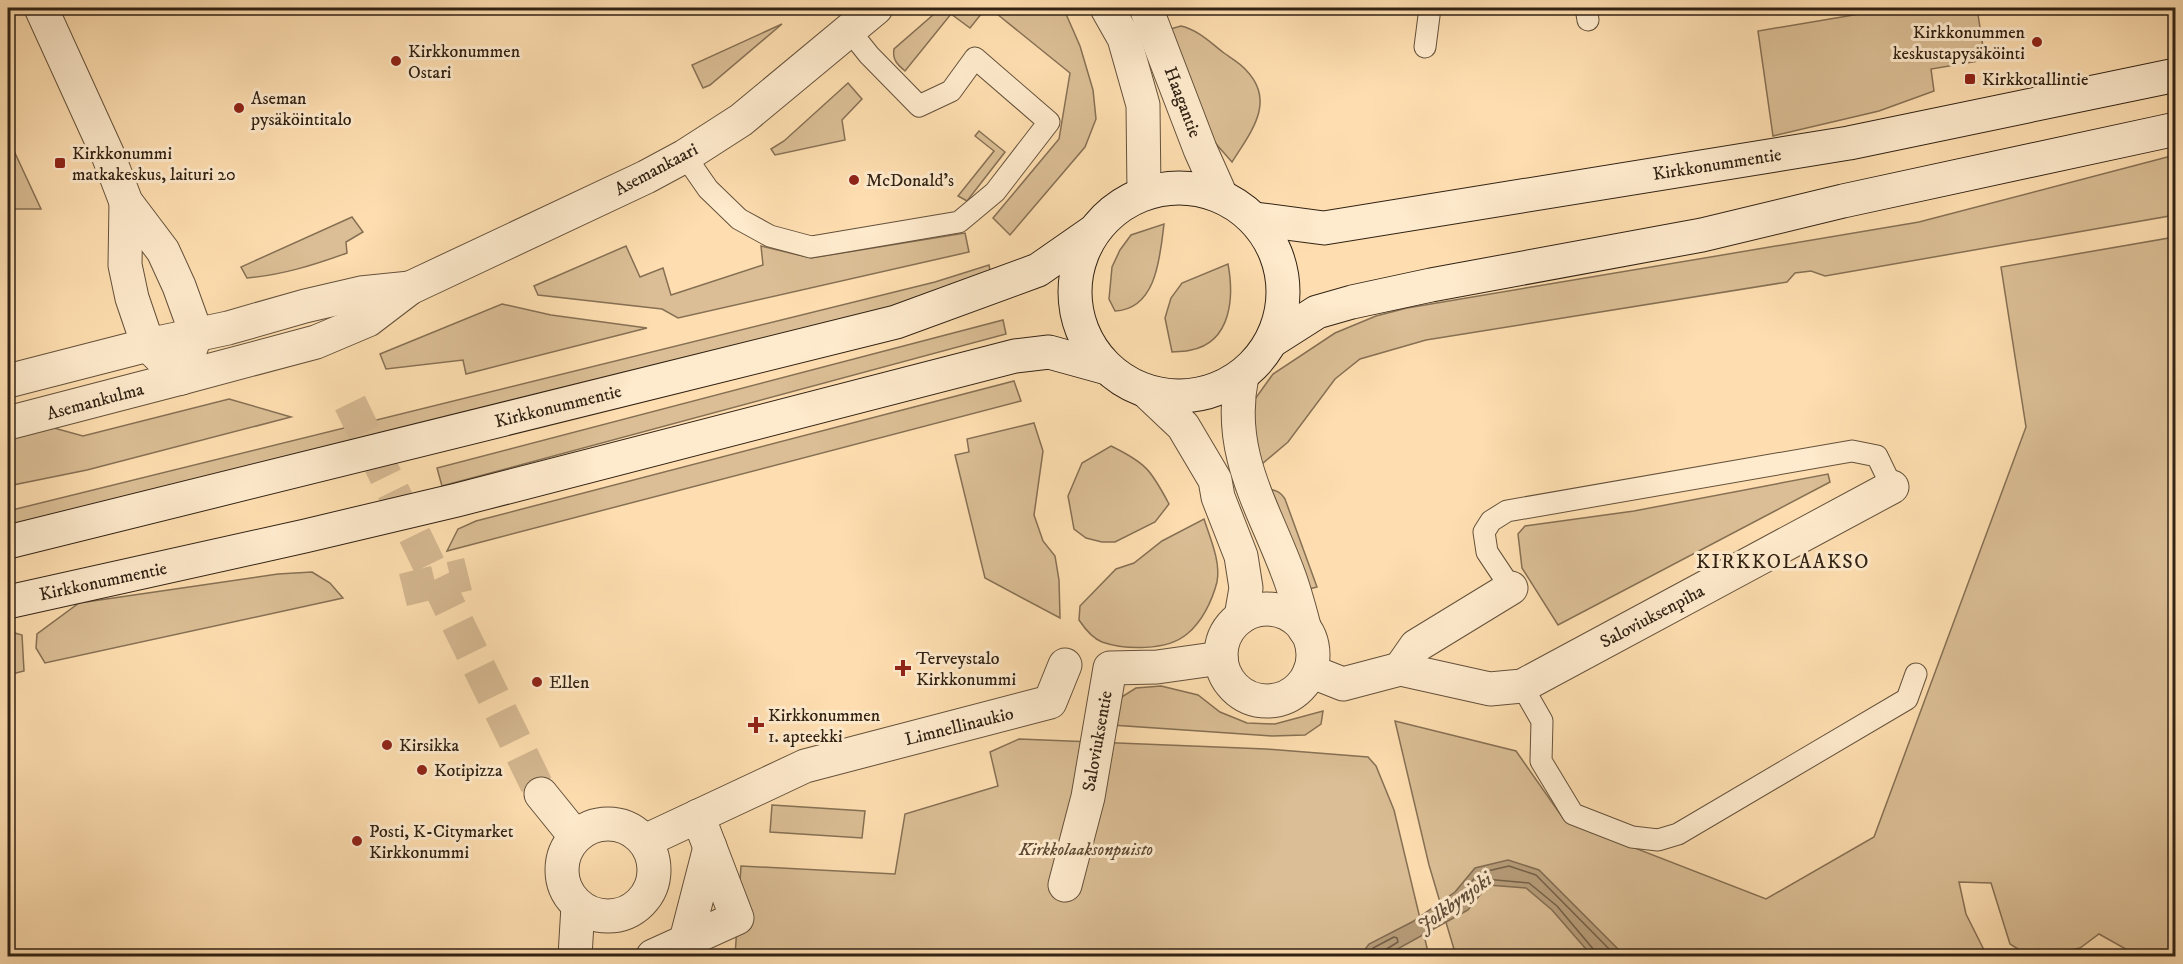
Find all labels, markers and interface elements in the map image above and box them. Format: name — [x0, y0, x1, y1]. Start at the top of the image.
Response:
place label: Kirkkonummen keskustapysäköinti — [1893, 22, 2026, 65]
marker: Kirkkonummen keskustapysäköinti — [2030, 35, 2044, 49]
place label: Kirkkonummen Ostari — [408, 41, 521, 84]
marker: Kirkkonummen Ostari — [389, 54, 403, 68]
street label: Haagantie — [1159, 64, 1206, 141]
place label: Kirkkotallintie — [1982, 69, 2088, 91]
marker: Kirkkotallintie — [1963, 72, 1977, 86]
place label: Aseman pysäköintitalo — [250, 88, 352, 131]
marker: Aseman pysäköintitalo — [232, 101, 246, 115]
street label: Asemankaari — [611, 139, 702, 201]
place label: Kirkkonummi matkakeskus, laituri 20 — [72, 143, 236, 186]
street label: Kirkkonummentie — [1651, 144, 1783, 186]
marker: Kirkkonummi matkakeskus, laituri 20 — [53, 156, 67, 170]
place label: McDonald's — [866, 170, 954, 192]
marker: McDonald's — [847, 173, 861, 187]
street label: Asemankulma — [44, 378, 147, 425]
street label: Kirkkonummentie — [493, 381, 624, 433]
district label: KIRKKOLAAKSO — [1696, 550, 1870, 575]
street label: Kirkkonummentie — [37, 558, 169, 606]
street label: Saloviuksenpiha — [1597, 580, 1709, 654]
place label: Terveystalo Kirkkonummi — [916, 648, 1016, 691]
marker: Terveystalo Kirkkonummi — [894, 659, 912, 677]
place label: Ellen — [549, 672, 590, 694]
marker: Ellen — [530, 675, 544, 689]
street label: Saloviuksentie — [1078, 689, 1118, 793]
street label: Limnellinaukio — [903, 703, 1016, 751]
place label: Kirkkonummen 1. apteekki — [768, 705, 881, 748]
marker: Kirkkonummen 1. apteekki — [749, 718, 763, 732]
place label: Kirsikka — [399, 735, 459, 757]
marker: Kirsikka — [380, 738, 394, 752]
place label: Kotipizza — [434, 760, 503, 782]
marker: Kotipizza — [415, 763, 429, 777]
place label: Posti, K-Citymarket Kirkkonummi — [369, 821, 514, 864]
marker: Posti, K-Citymarket Kirkkonummi — [350, 834, 364, 848]
park label: Kirkkolaaksonpuisto — [1018, 839, 1153, 861]
water label: Jolkbynjoki — [1412, 867, 1499, 939]

